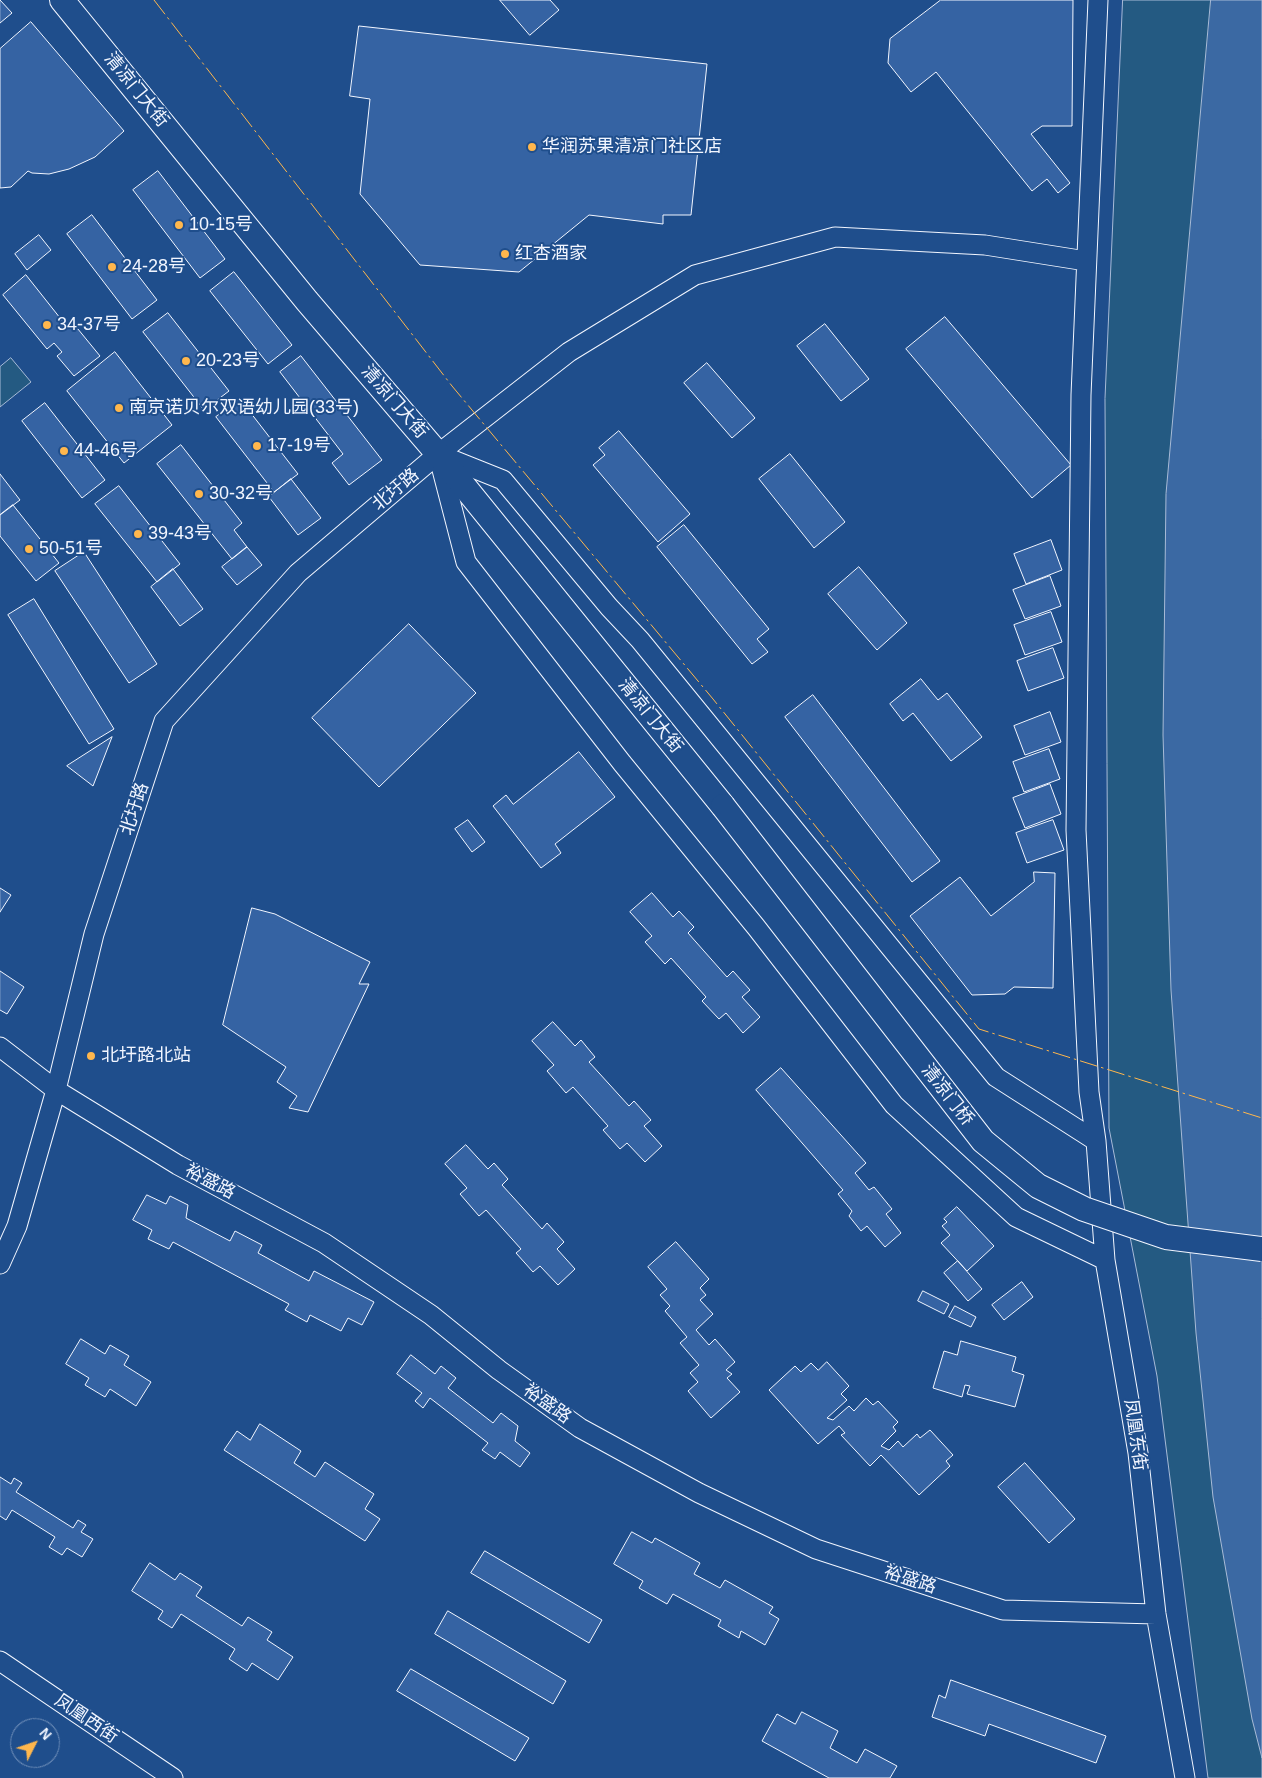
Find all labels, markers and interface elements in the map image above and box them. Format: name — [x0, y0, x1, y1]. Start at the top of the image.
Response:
street label: 清凉门大街 — [99, 48, 173, 132]
place label: 华润苏果清凉门社区店 — [542, 136, 722, 158]
marker: 华润苏果清凉门社区店 — [526, 141, 538, 153]
place label: 10-15号 — [189, 214, 253, 236]
marker: 10-15号 — [173, 219, 185, 231]
place label: 红杏酒家 — [515, 243, 587, 265]
marker: 红杏酒家 — [499, 248, 511, 260]
place label: 24-28号 — [122, 256, 186, 278]
marker: 24-28号 — [106, 261, 118, 273]
place label: 34-37号 — [57, 314, 121, 336]
marker: 34-37号 — [41, 319, 53, 331]
place label: 20-23号 — [196, 350, 260, 372]
marker: 20-23号 — [180, 355, 192, 367]
street label: 清凉门大街 — [356, 361, 432, 443]
place label: 南京诺贝尔双语幼儿园(33号) — [129, 397, 359, 419]
marker: 南京诺贝尔双语幼儿园(33号) — [113, 402, 125, 414]
place label: 17-19号 — [267, 435, 331, 457]
place label: 44-46号 — [74, 440, 138, 462]
marker: 17-19号 — [251, 440, 263, 452]
marker: 44-46号 — [58, 445, 70, 457]
street label: 北圩路 — [368, 464, 424, 516]
place label: 30-32号 — [209, 483, 273, 505]
marker: 30-32号 — [193, 488, 205, 500]
place label: 39-43号 — [148, 523, 212, 545]
marker: 39-43号 — [132, 528, 144, 540]
place label: 50-51号 — [39, 538, 103, 560]
marker: 50-51号 — [23, 543, 35, 555]
street label: 清凉门大街 — [613, 674, 687, 758]
street label: 北圩路 — [116, 780, 154, 838]
place label: 北圩路北站 — [101, 1045, 191, 1067]
marker: 北圩路北站 — [85, 1050, 97, 1062]
street label: 清凉门桥 — [916, 1060, 978, 1130]
street label: 裕盛路 — [181, 1160, 239, 1204]
street label: 裕盛路 — [519, 1379, 575, 1429]
street label: 凤凰东街 — [1119, 1398, 1151, 1472]
street label: 裕盛路 — [881, 1561, 939, 1599]
street label: 凤凰西街 — [50, 1690, 122, 1748]
north arrow — [10, 1718, 60, 1768]
text: N — [36, 1725, 55, 1743]

